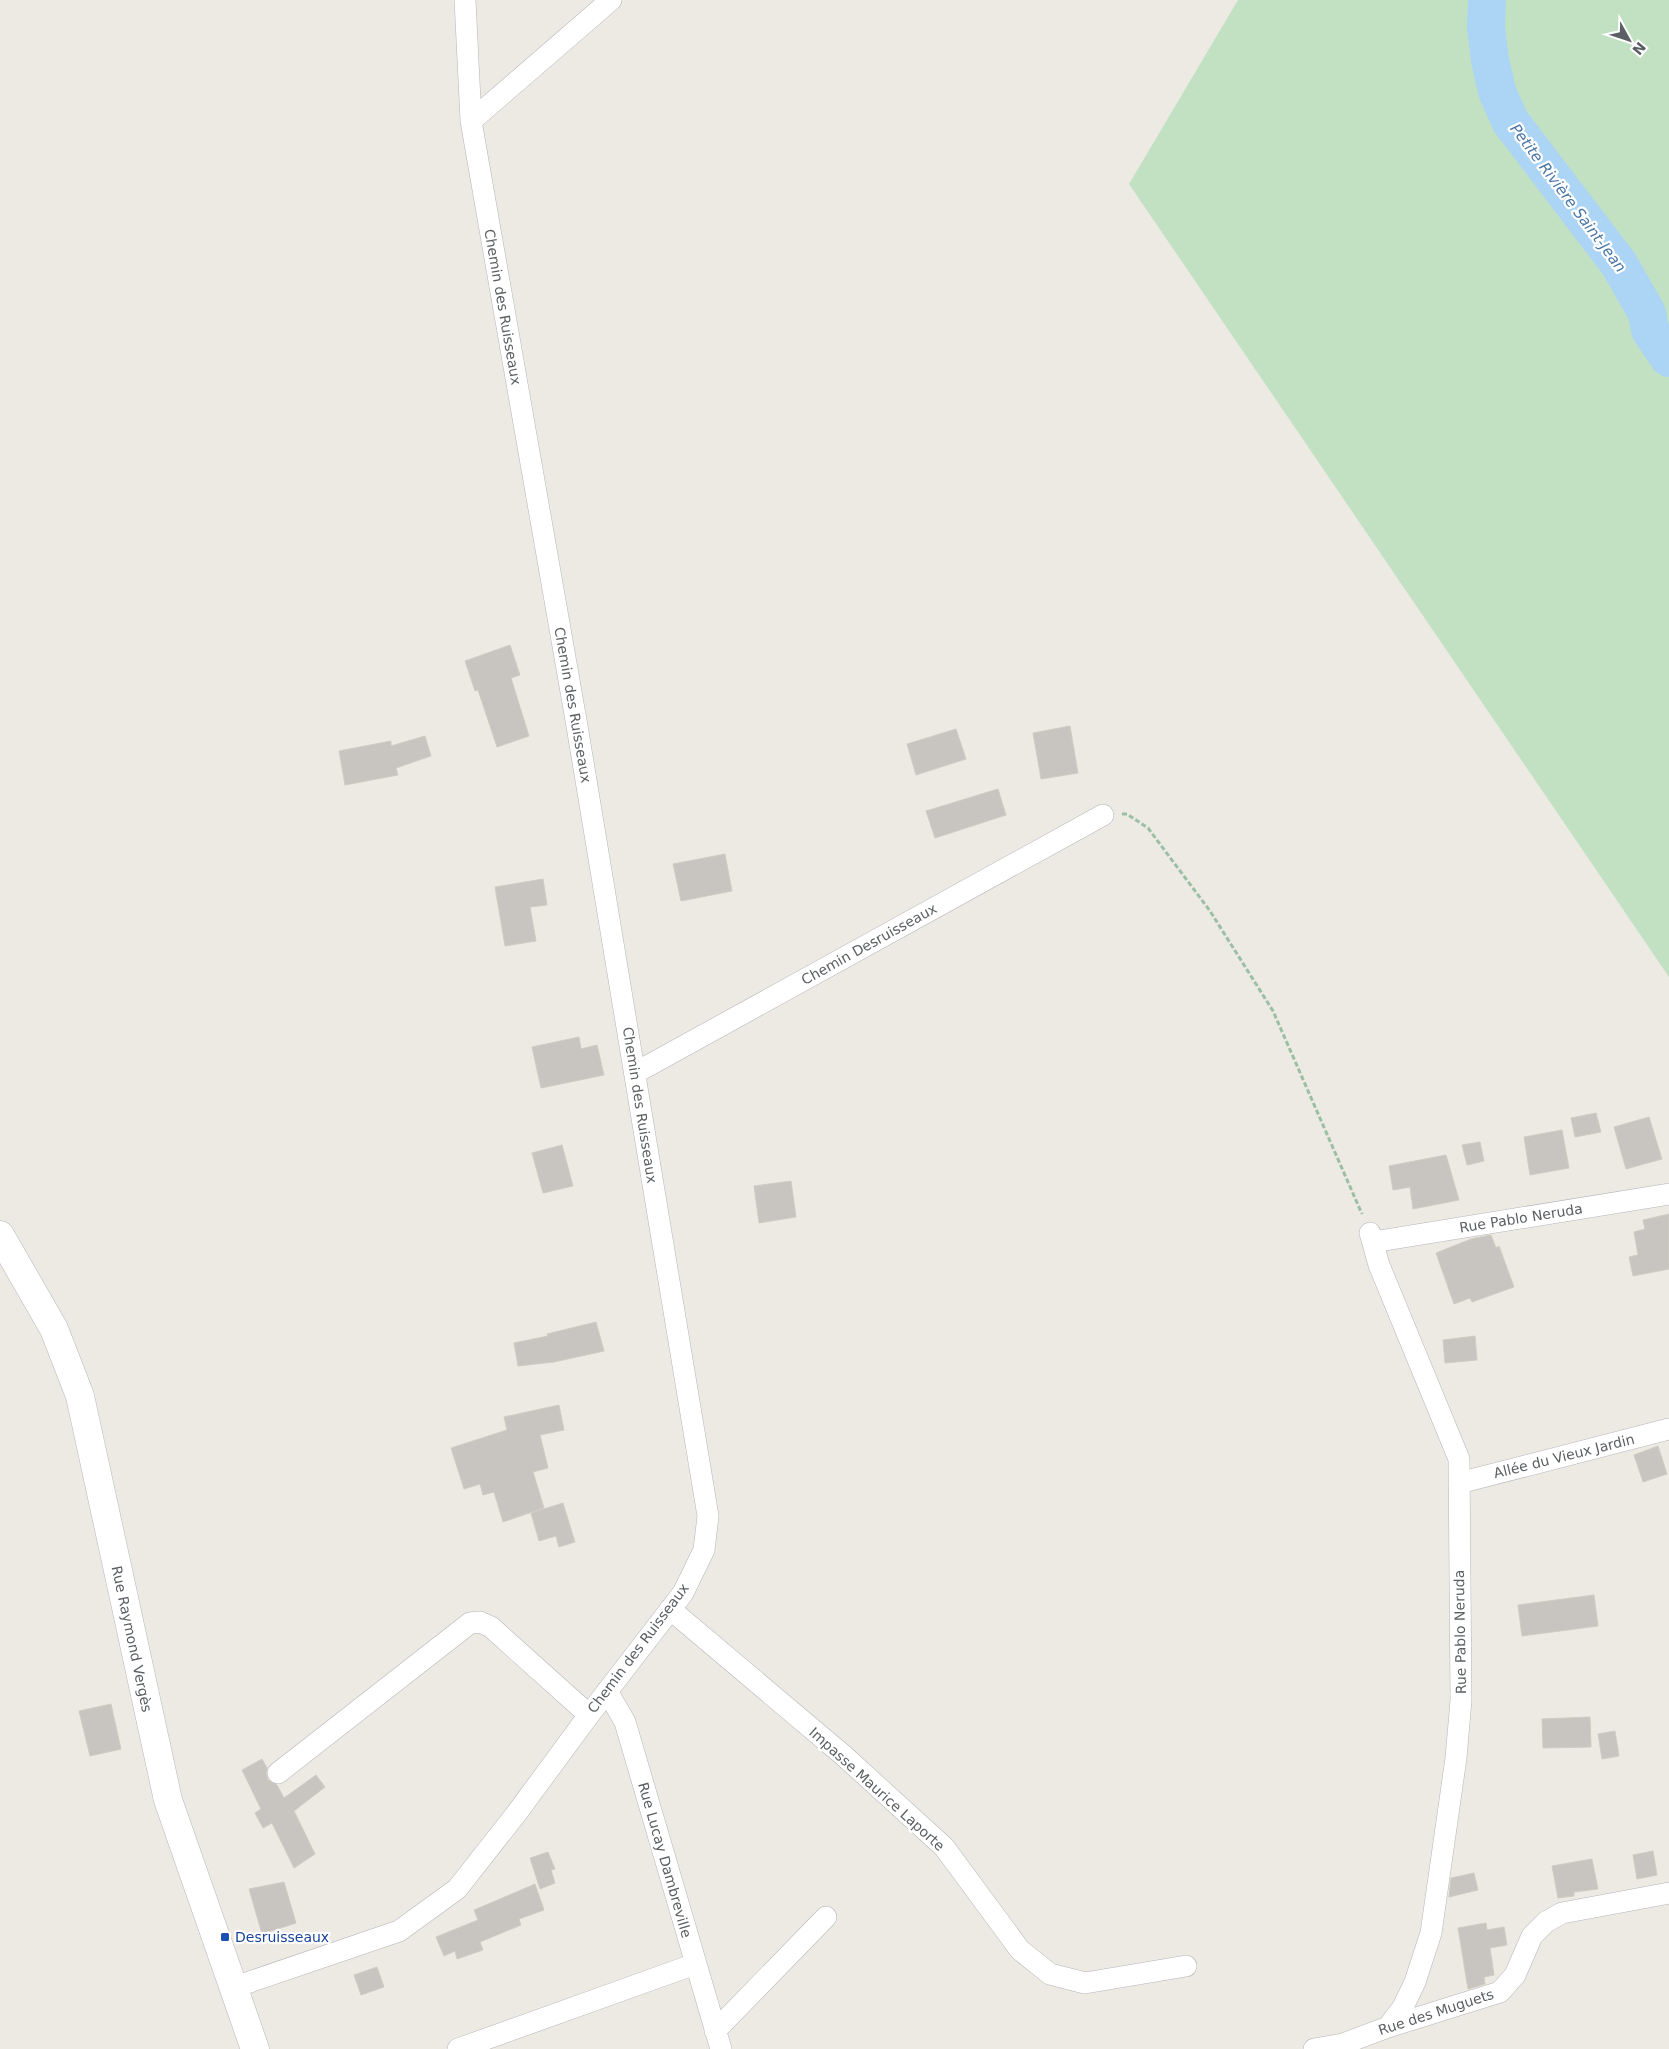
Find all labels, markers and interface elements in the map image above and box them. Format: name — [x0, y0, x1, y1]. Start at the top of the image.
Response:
north arrow — [1604, 15, 1654, 65]
text: N — [1629, 39, 1649, 58]
water label: Petite Rivière Saint-Jean — [1506, 120, 1630, 276]
street label: Chemin des Ruisseaux — [481, 228, 525, 386]
street label: Chemin des Ruisseaux — [551, 626, 595, 784]
street label: Chemin Desruisseaux — [799, 900, 939, 988]
street label: Chemin des Ruisseaux — [620, 1026, 660, 1184]
street label: Rue Pablo Neruda — [1458, 1200, 1584, 1236]
street label: Allée du Vieux Jardin — [1492, 1431, 1636, 1481]
street label: Rue Raymond Vergès — [109, 1564, 155, 1714]
street label: Rue Pablo Neruda — [1451, 1570, 1469, 1694]
street label: Chemin des Ruisseaux — [584, 1580, 692, 1716]
street label: Impasse Maurice Laporte — [806, 1724, 948, 1854]
street label: Rue Lucay Dambreville — [635, 1780, 695, 1940]
place label: Desruisseaux — [235, 1929, 329, 1945]
marker: Desruisseaux — [219, 1931, 231, 1943]
street label: Rue des Muguets — [1376, 1986, 1496, 2038]

